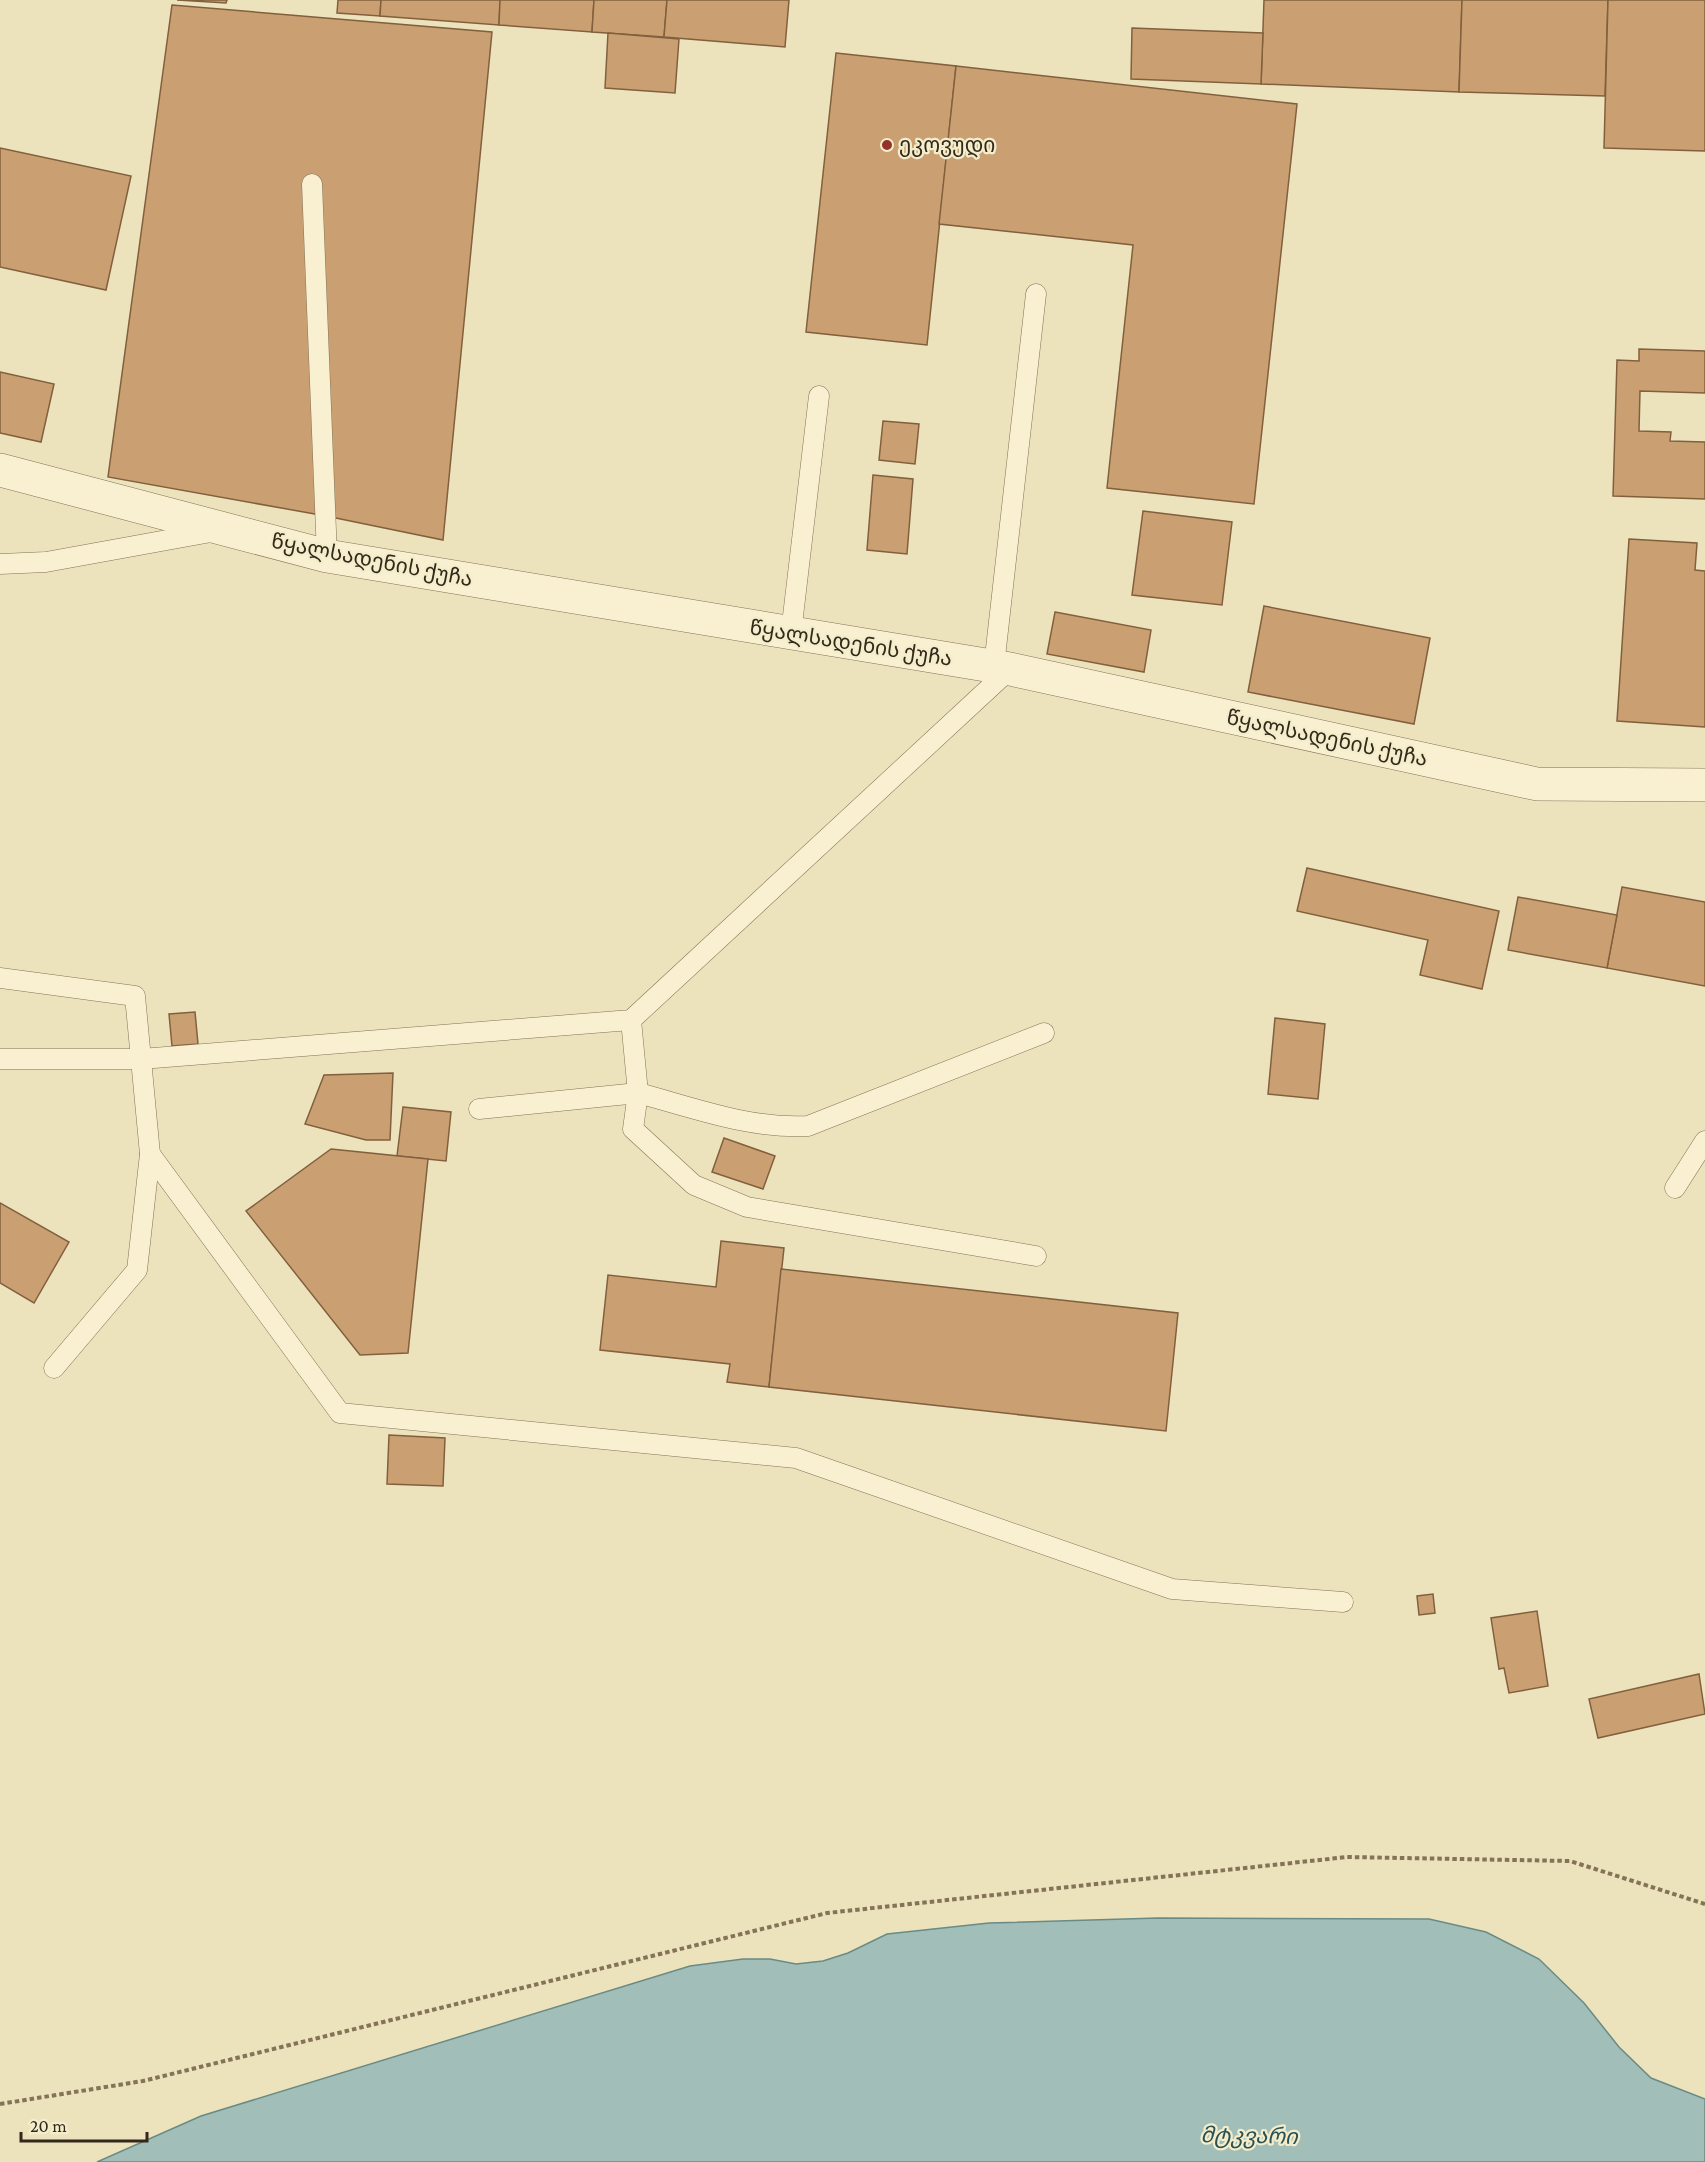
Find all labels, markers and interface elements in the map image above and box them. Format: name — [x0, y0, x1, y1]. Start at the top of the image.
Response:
place label: ეკოვუდი — [899, 133, 995, 158]
marker: ეკოვუდი — [880, 138, 894, 152]
street label: წყალსადენის ქუჩა — [269, 529, 475, 592]
street label: წყალსადენის ქუჩა — [748, 615, 954, 672]
street label: წყალსადენის ქუჩა — [1224, 705, 1430, 772]
scale bar — [21, 2105, 147, 2143]
text: 20 m — [30, 2116, 67, 2136]
water label: მტკვარი — [1200, 2122, 1299, 2150]

